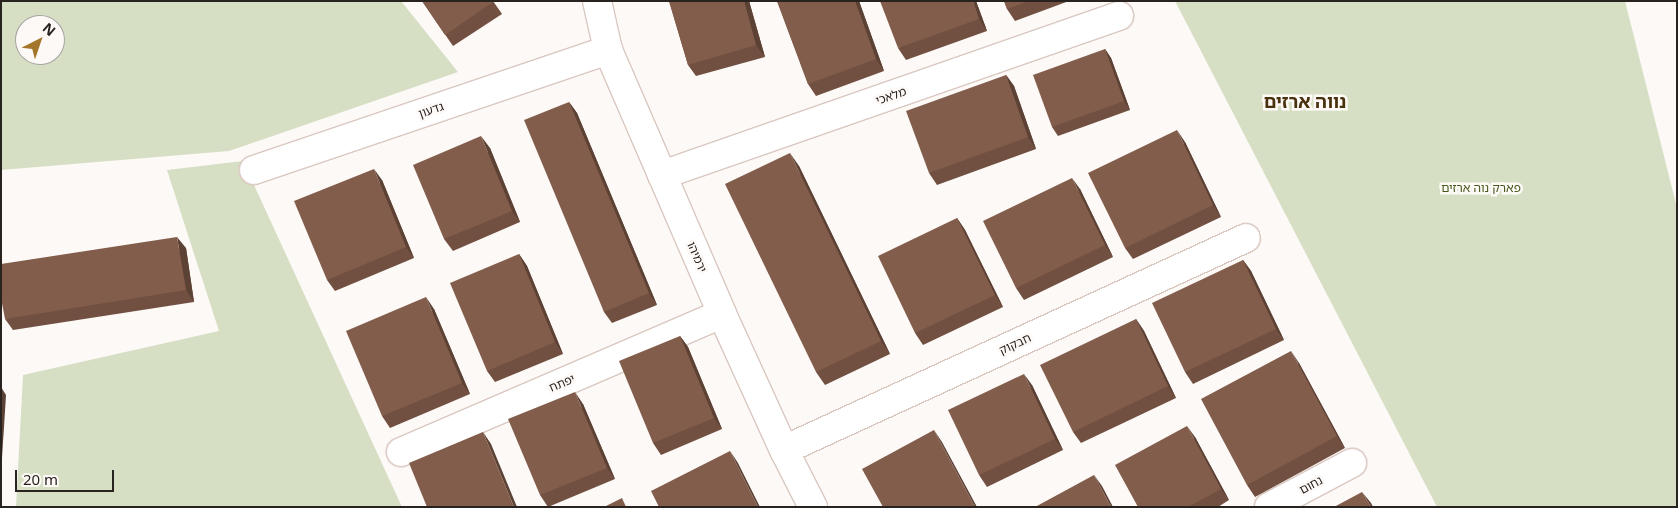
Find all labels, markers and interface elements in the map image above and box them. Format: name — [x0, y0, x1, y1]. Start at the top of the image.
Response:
north arrow — [15, 15, 65, 65]
text: N — [39, 18, 60, 40]
street label: מלאכי — [874, 84, 908, 108]
district label: נווה ארזים — [1264, 90, 1346, 112]
street label: גדעון — [417, 99, 445, 121]
park label: פארק נוה ארזים — [1441, 181, 1521, 195]
street label: ירמיהו — [684, 240, 710, 274]
street label: חבקוק — [997, 330, 1033, 358]
street label: יפתח — [547, 371, 577, 395]
scale bar — [18, 460, 116, 492]
text: 20 m — [23, 469, 58, 489]
street label: נחום — [1297, 473, 1325, 497]

